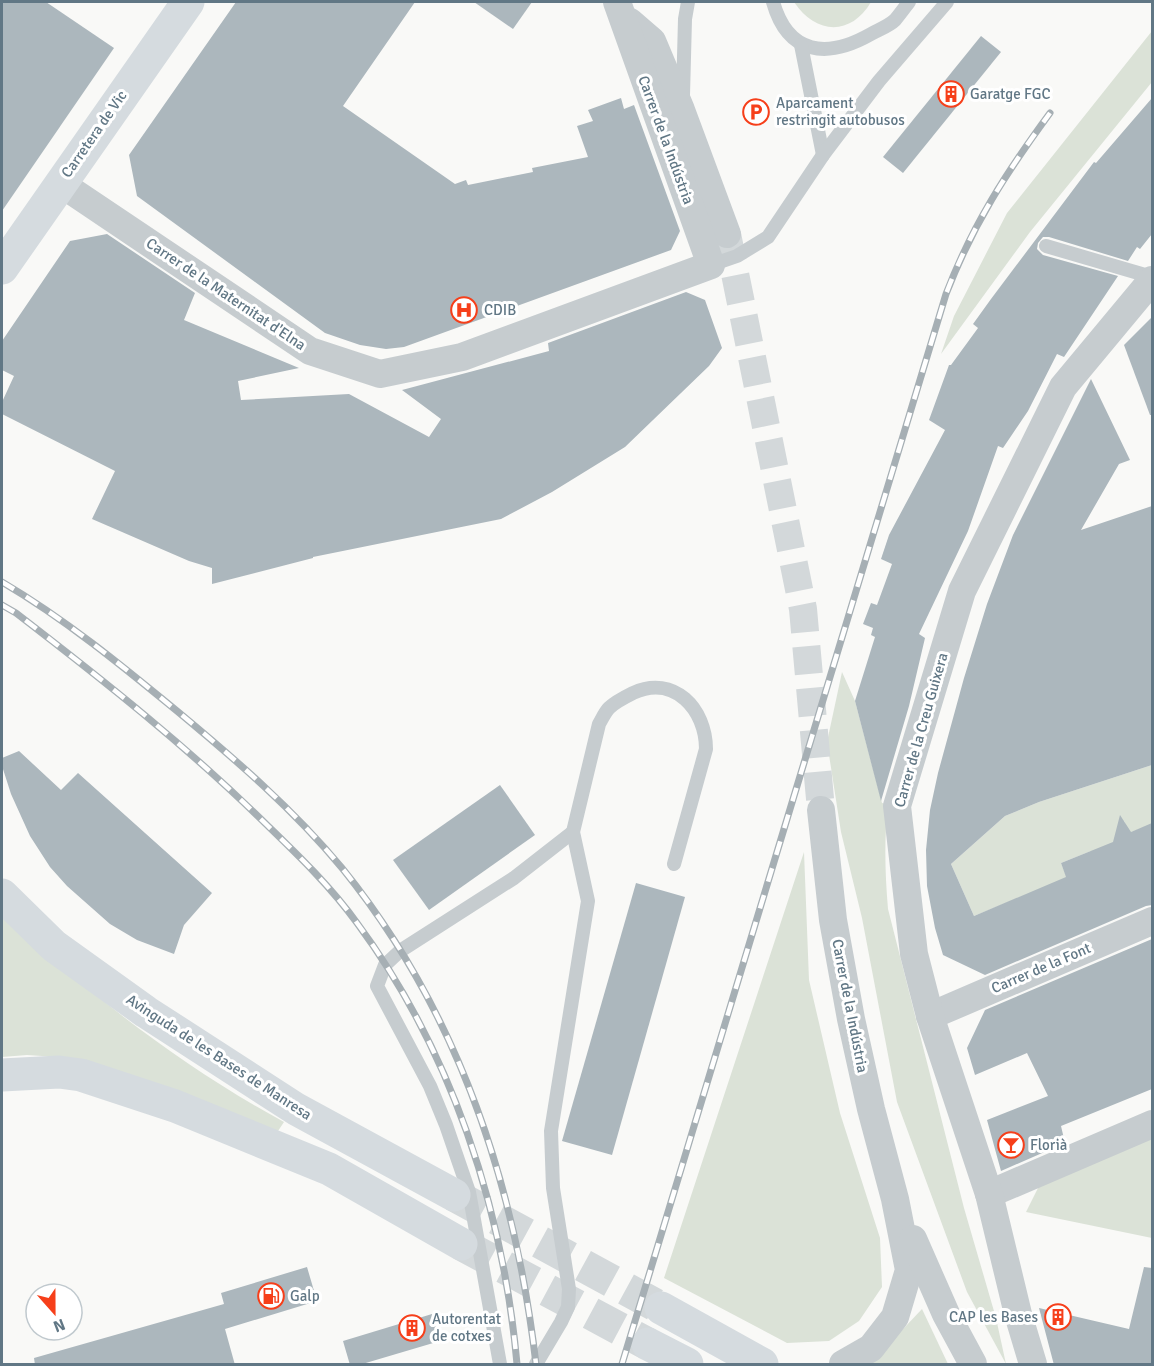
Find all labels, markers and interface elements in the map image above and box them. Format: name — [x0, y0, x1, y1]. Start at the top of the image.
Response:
street label: Carrer de la Indústria — [634, 73, 698, 207]
building icon: Garatge FGC — [936, 79, 966, 109]
place label: Garatge FGC — [970, 85, 1050, 103]
street label: Carretera de Vic — [57, 87, 131, 181]
place label: Aparcament restringit autobusos — [776, 94, 905, 129]
parking icon: Aparcament restringit autobusos — [741, 97, 771, 127]
street label: Carrer de la Maternitat d'Elna — [143, 234, 309, 354]
hospital icon: CDIB — [449, 295, 479, 325]
place label: CDIB — [484, 301, 516, 319]
street label: Carrer de la Creu Guixera — [890, 651, 952, 809]
street label: Carrer de la Indústria — [828, 938, 872, 1074]
street label: Carrer de la Font — [989, 939, 1093, 997]
street label: Avinguda de les Bases de Manresa — [123, 990, 315, 1124]
bar icon: Florià — [996, 1130, 1026, 1160]
place label: Florià — [1030, 1136, 1067, 1154]
fuel station icon: Galp — [256, 1281, 286, 1311]
north arrow — [24, 1282, 84, 1342]
place label: Galp — [290, 1287, 320, 1305]
building icon: CAP les Bases — [1043, 1302, 1073, 1332]
place label: CAP les Bases — [949, 1308, 1038, 1326]
place label: Autorentat de cotxes — [432, 1310, 501, 1345]
building icon: Autorentat de cotxes — [397, 1313, 427, 1343]
text: N — [50, 1314, 68, 1336]

